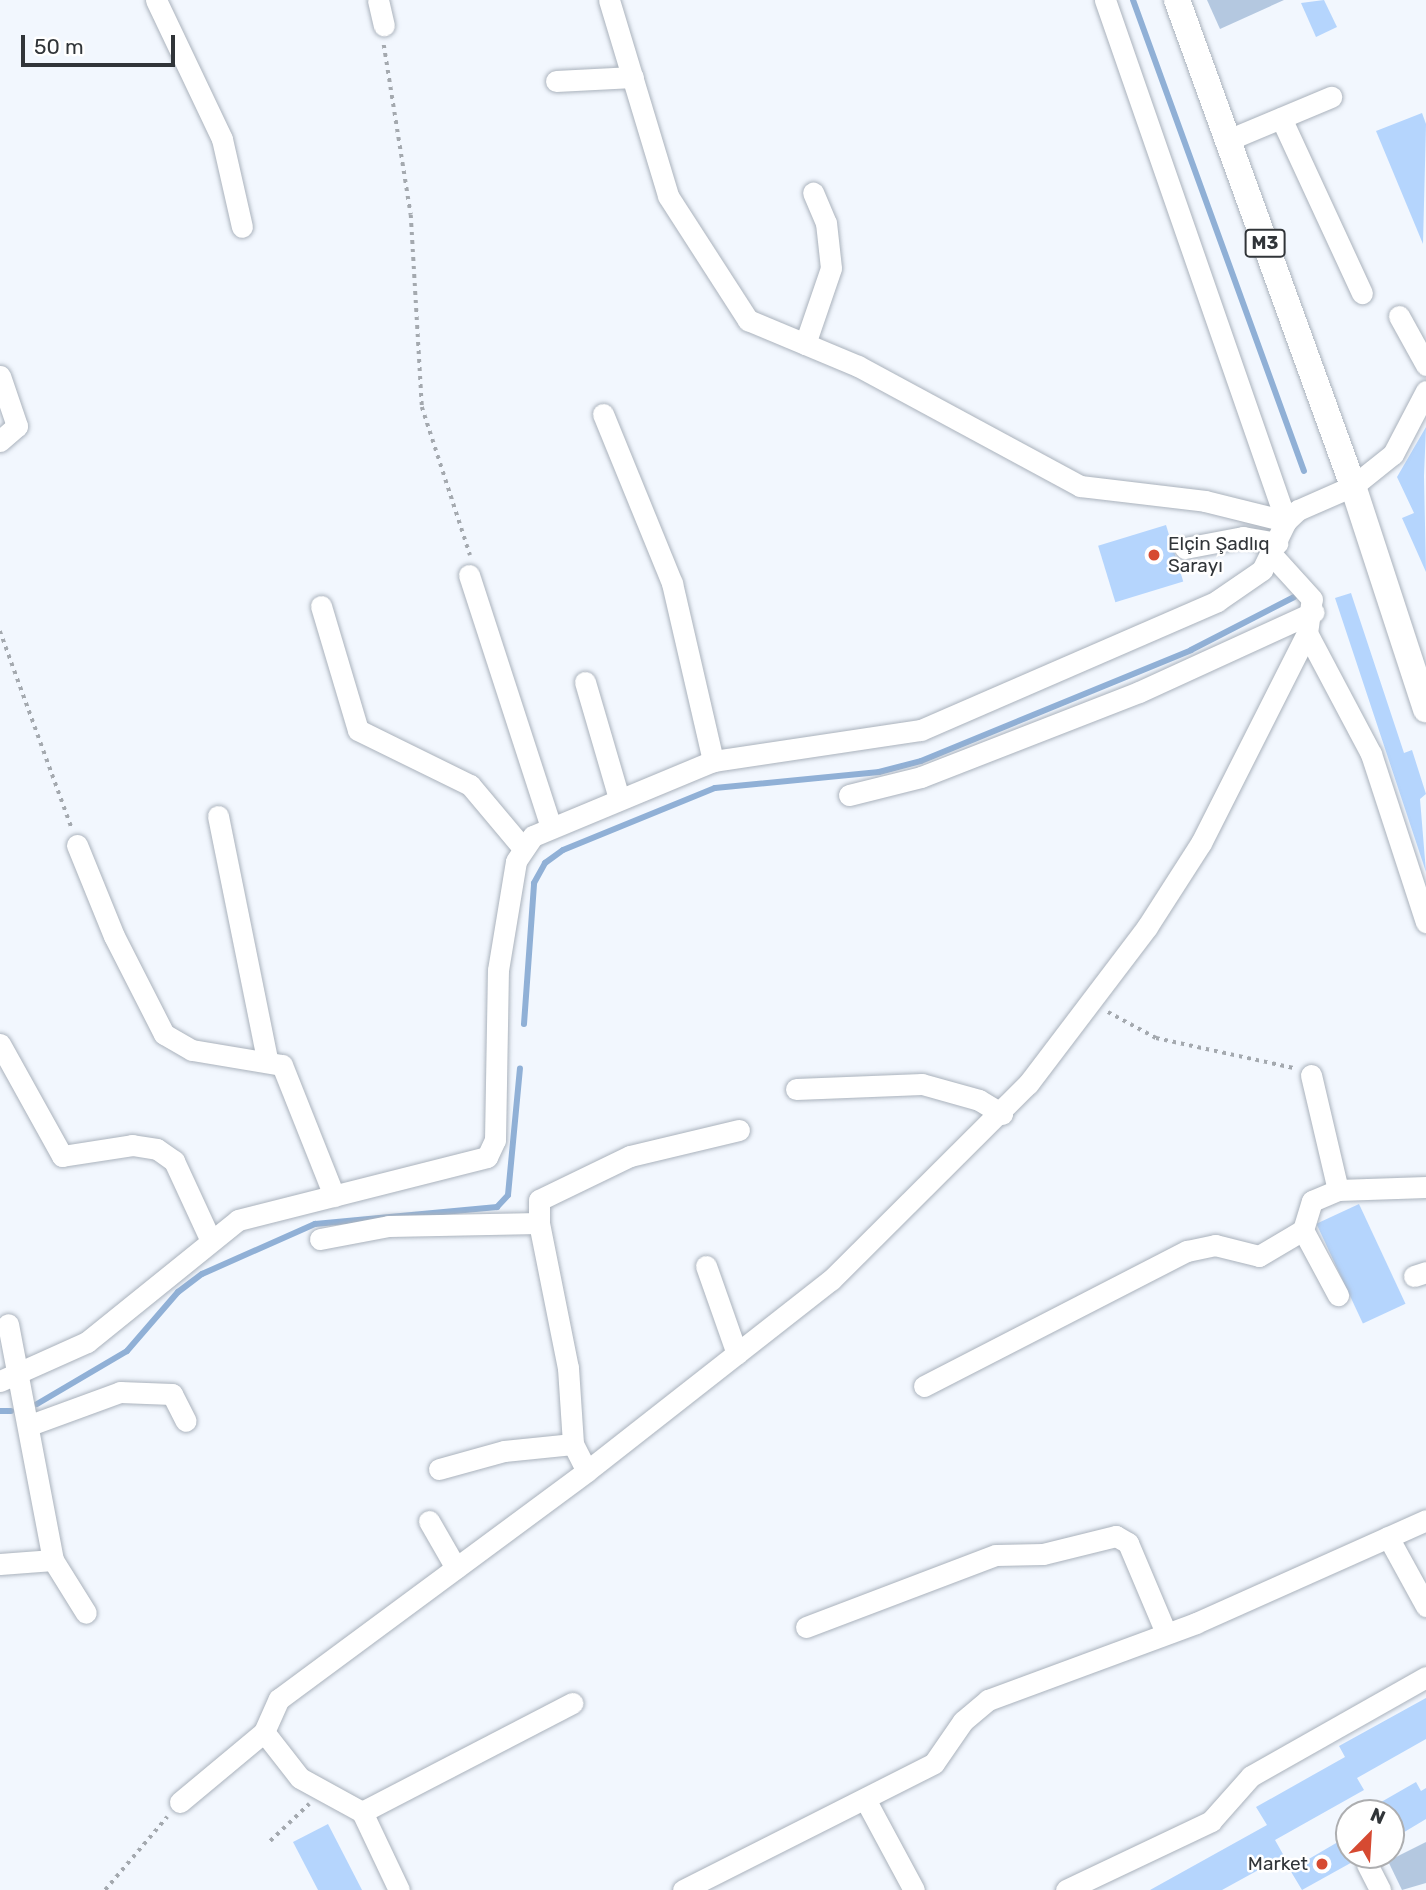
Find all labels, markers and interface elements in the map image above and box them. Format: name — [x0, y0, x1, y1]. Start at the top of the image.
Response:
scale bar — [24, 21, 178, 65]
text: 50 m — [34, 34, 84, 59]
road number: M3 — [1244, 229, 1286, 258]
place label: Elçin Şadlıq Sarayı — [1168, 533, 1270, 577]
marker: Elçin Şadlıq Sarayı — [1146, 547, 1162, 563]
north arrow — [1335, 1799, 1405, 1869]
text: N — [1367, 1803, 1389, 1829]
place label: Market — [1248, 1853, 1308, 1875]
marker: Market — [1314, 1856, 1330, 1872]

